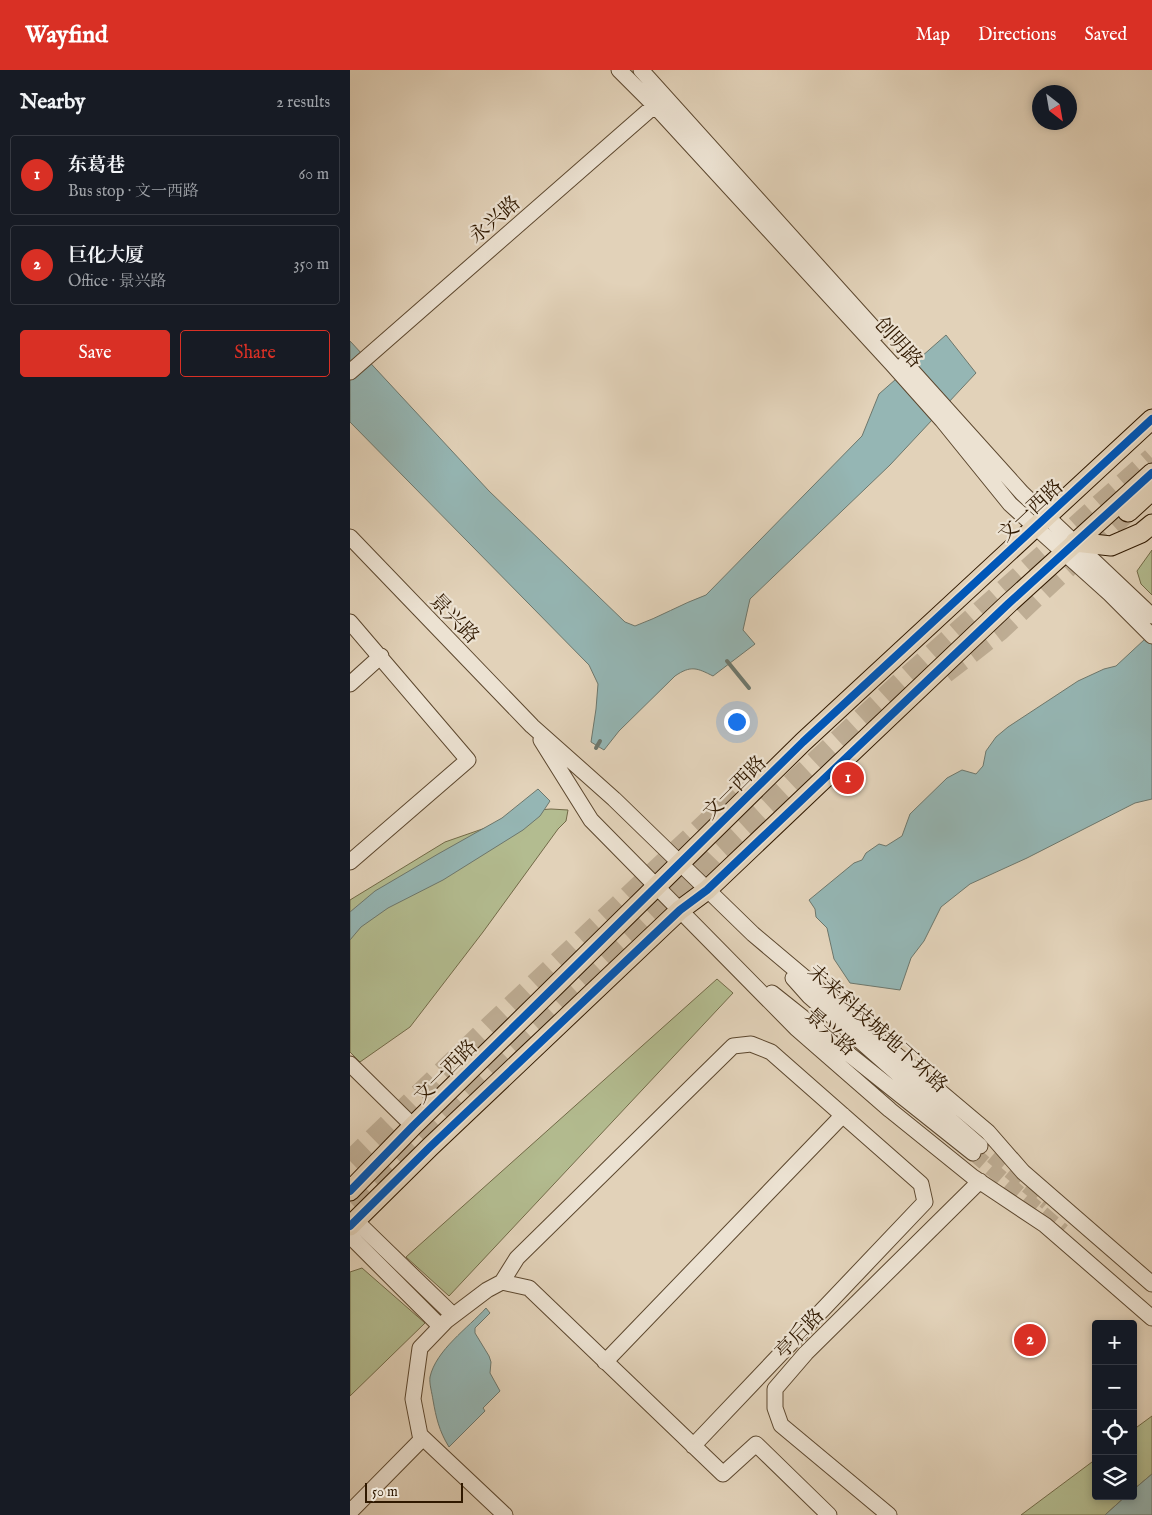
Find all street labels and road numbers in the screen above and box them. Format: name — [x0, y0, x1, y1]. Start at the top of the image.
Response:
street label: 永兴路 — [464, 191, 526, 249]
street label: 创明路 — [869, 312, 927, 374]
street label: 文一西路 — [993, 475, 1069, 548]
street label: 景兴路 — [424, 589, 484, 649]
street label: 文一西路 — [698, 751, 772, 825]
street label: 未来科技城地下环路 — [802, 960, 952, 1099]
street label: 景兴路 — [799, 1003, 861, 1061]
street label: 文一西路 — [409, 1035, 483, 1109]
street label: 亭后路 — [770, 1304, 830, 1364]

